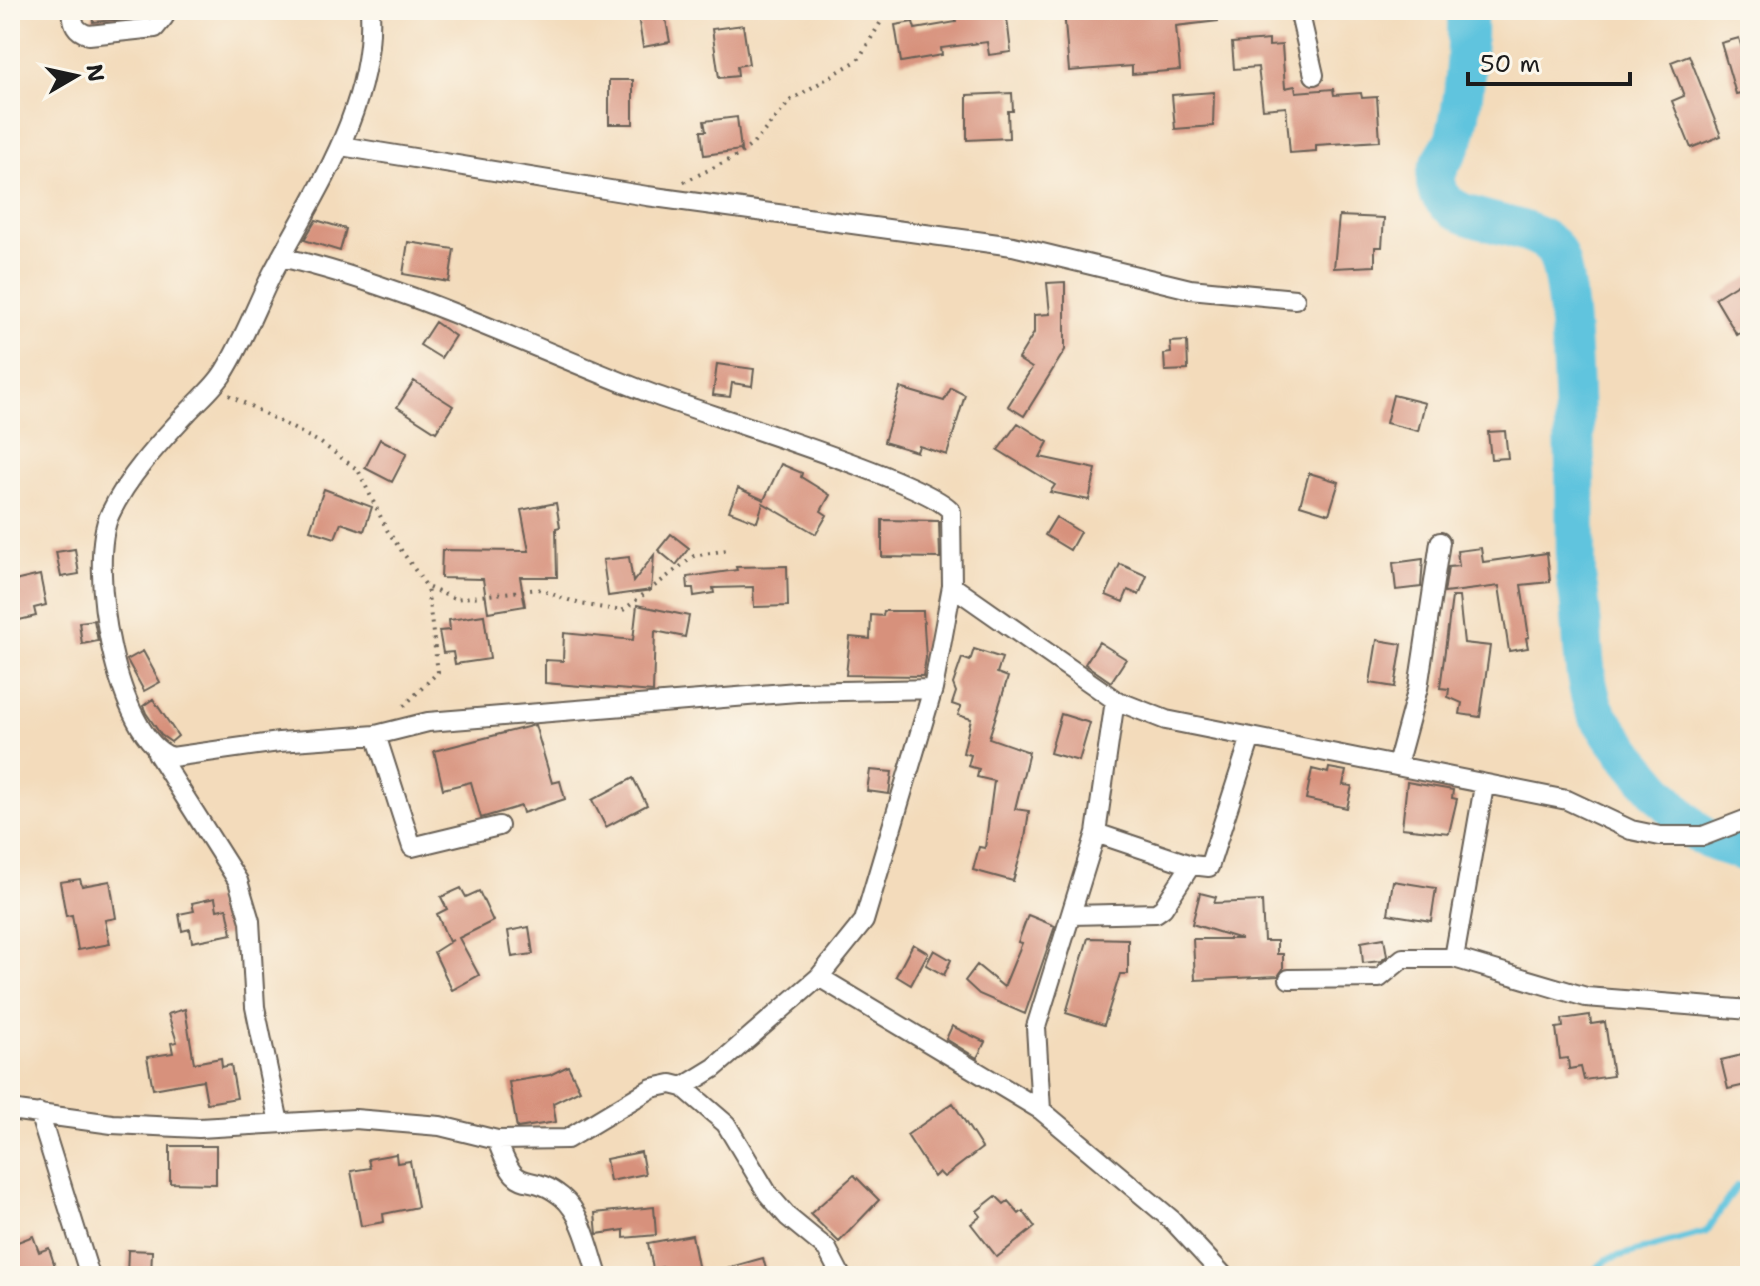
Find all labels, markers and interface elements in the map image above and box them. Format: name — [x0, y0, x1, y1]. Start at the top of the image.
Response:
north arrow — [36, 36, 116, 116]
scale bar — [1468, 36, 1630, 86]
text: 50 m — [1480, 48, 1540, 80]
text: N — [80, 62, 111, 84]

